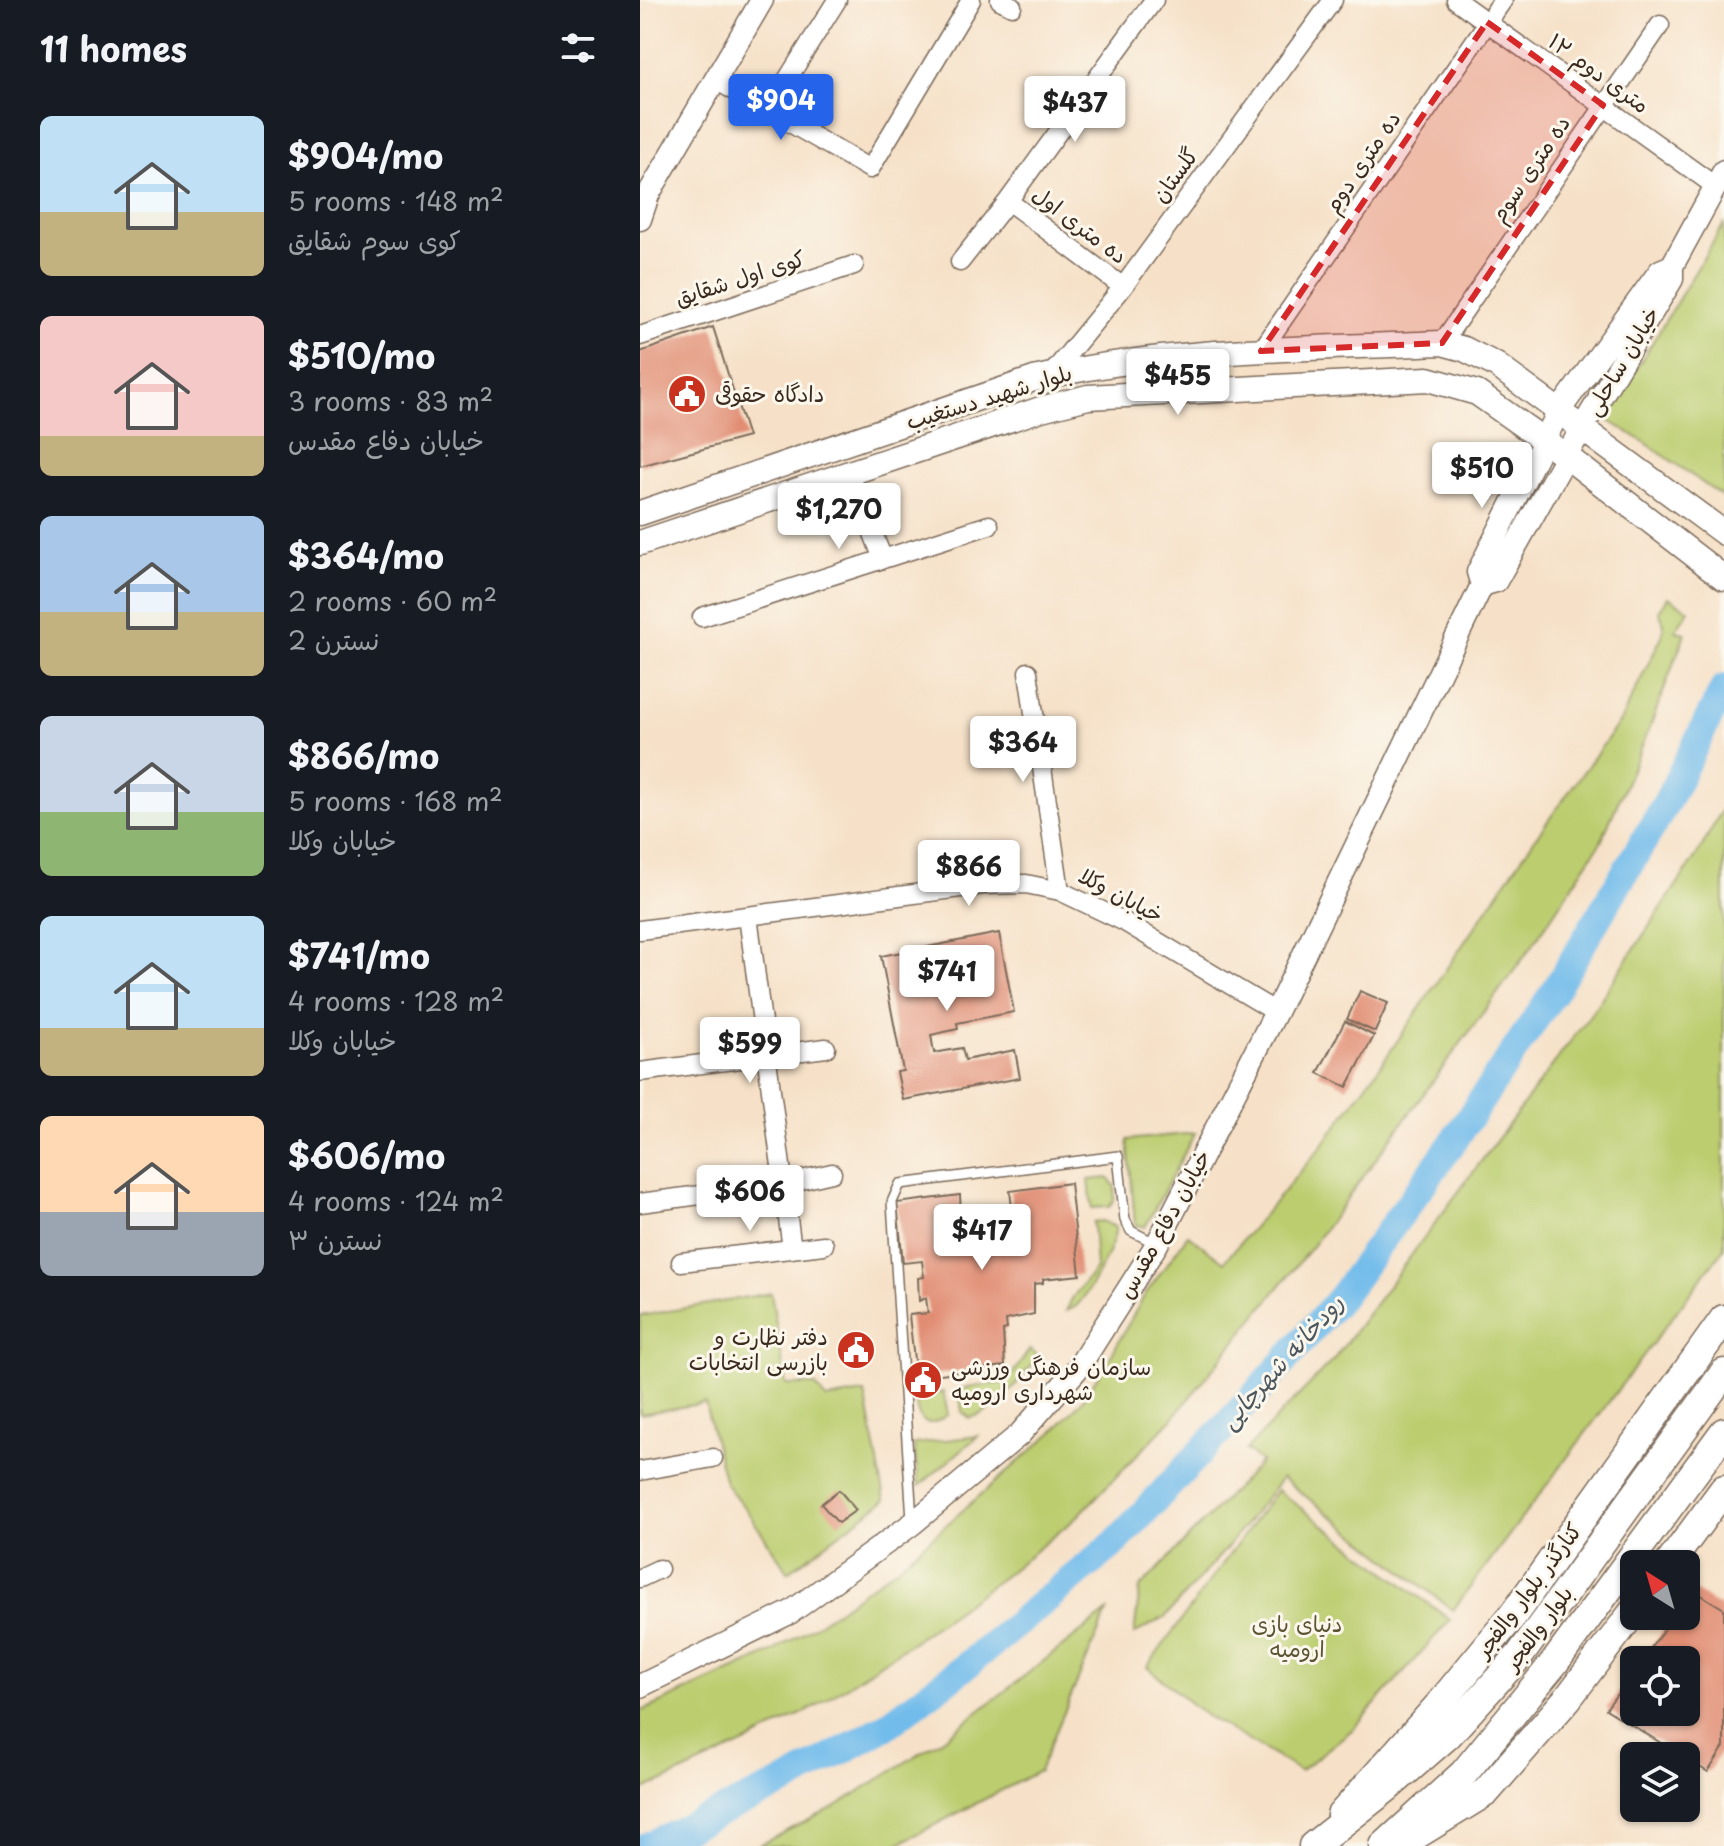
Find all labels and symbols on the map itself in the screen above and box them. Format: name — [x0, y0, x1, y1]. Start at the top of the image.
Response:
street label: ۱۲ متری دوم — [1541, 24, 1657, 122]
pin: $904 — [734, 74, 828, 142]
pin: $437 — [1028, 76, 1122, 144]
street label: ده متری دوم — [1314, 103, 1410, 221]
street label: ده متری سوم — [1481, 108, 1579, 230]
street label: گلستان — [1142, 140, 1205, 209]
street label: ده متری اول — [1026, 177, 1135, 271]
street label: کوی اول شقایق — [670, 240, 809, 313]
street label: خیابان ساحلی — [1575, 299, 1666, 421]
pin: $455 — [1131, 349, 1225, 417]
street label: بلوار شهید دستغیب — [901, 355, 1076, 437]
public building icon: دادگاه حقوقی — [666, 373, 708, 415]
place label: دادگاه حقوقی — [715, 376, 824, 409]
pin: $510 — [1435, 442, 1529, 510]
pin: $1,270 — [774, 483, 904, 551]
pin: $364 — [976, 716, 1070, 784]
pin: $866 — [922, 840, 1016, 908]
street label: خیابان وکلا — [1073, 858, 1170, 930]
pin: $741 — [900, 945, 994, 1013]
pin: $599 — [703, 1017, 797, 1085]
street label: خیابان دفاع مقدس — [1108, 1143, 1218, 1304]
pin: $606 — [703, 1165, 797, 1233]
pin: $417 — [935, 1204, 1029, 1272]
water label: رودخانه شهرچایی — [1210, 1285, 1351, 1436]
place label: دفتر نظارت و بازرسی انتخابات — [689, 1319, 828, 1377]
public building icon: دفتر نظارت و بازرسی انتخابات — [835, 1329, 877, 1371]
place label: سازمان فرهنگی ورزشی شهرداری ارومیه — [951, 1349, 1151, 1407]
public building icon: سازمان فرهنگی ورزشی شهرداری ارومیه — [902, 1359, 944, 1401]
street label: کنارگذر بلوار والفجر — [1469, 1517, 1587, 1663]
north arrow — [1620, 1550, 1700, 1630]
street label: بلوار والفجر — [1498, 1581, 1578, 1675]
park label: دنیای بازی ارومیه — [1252, 1606, 1342, 1664]

